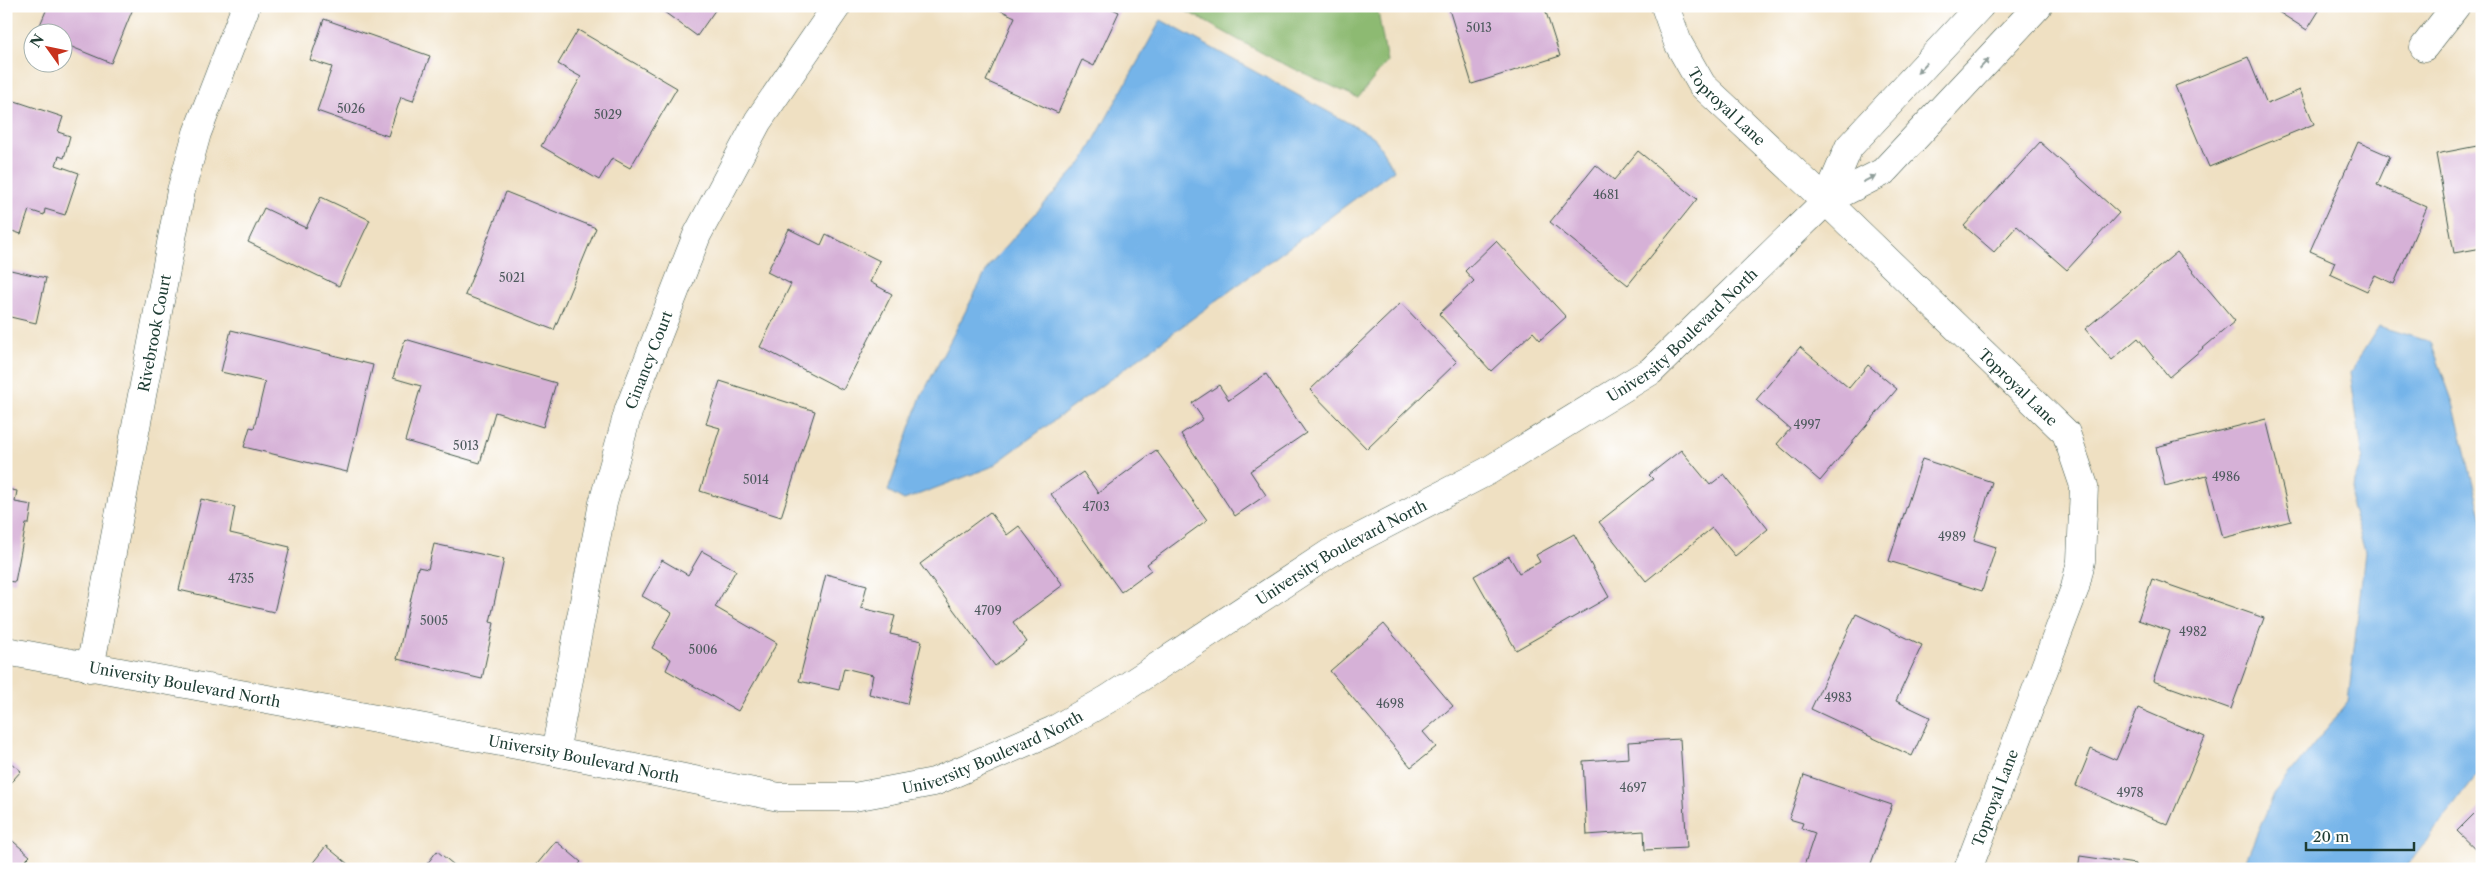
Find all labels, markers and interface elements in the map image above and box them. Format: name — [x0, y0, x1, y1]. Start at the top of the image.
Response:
house number: 5013 — [1466, 20, 1492, 35]
north arrow — [22, 22, 72, 72]
text: N — [26, 31, 48, 51]
one-way arrow — [1978, 59, 1990, 71]
one-way arrow — [1917, 61, 1928, 74]
street label: Toproyal Lane — [1684, 64, 1770, 149]
house number: 5026 — [337, 101, 365, 116]
house number: 5029 — [594, 107, 622, 122]
one-way arrow — [1862, 175, 1877, 183]
house number: 4681 — [1593, 187, 1619, 202]
street label: University Boulevard North — [1603, 263, 1761, 405]
house number: 5021 — [499, 270, 525, 285]
street label: Rivebrook Court — [133, 272, 175, 393]
street label: Cinancy Court — [620, 307, 676, 412]
street label: Toproyal Lane — [1975, 344, 2062, 430]
house number: 4997 — [1794, 417, 1821, 432]
house number: 5013 — [453, 438, 479, 453]
house number: 4986 — [2212, 469, 2240, 484]
house number: 5014 — [743, 472, 769, 487]
street label: University Boulevard North — [1252, 495, 1430, 609]
house number: 4703 — [1082, 499, 1110, 514]
house number: 4989 — [1938, 529, 1966, 544]
house number: 4735 — [228, 571, 254, 586]
house number: 4709 — [974, 603, 1002, 618]
house number: 5005 — [420, 613, 448, 628]
house number: 4982 — [2179, 624, 2207, 639]
house number: 5006 — [689, 642, 717, 657]
street label: University Boulevard North — [88, 657, 283, 711]
house number: 4983 — [1824, 690, 1852, 705]
house number: 4698 — [1376, 696, 1404, 711]
street label: University Boulevard North — [901, 706, 1086, 797]
street label: University Boulevard North — [487, 730, 682, 786]
street label: Toproyal Lane — [1968, 747, 2022, 849]
house number: 4697 — [1620, 780, 1647, 795]
house number: 4978 — [2117, 785, 2144, 800]
scale bar — [2306, 820, 2413, 852]
text: 20 m — [2313, 827, 2349, 846]

